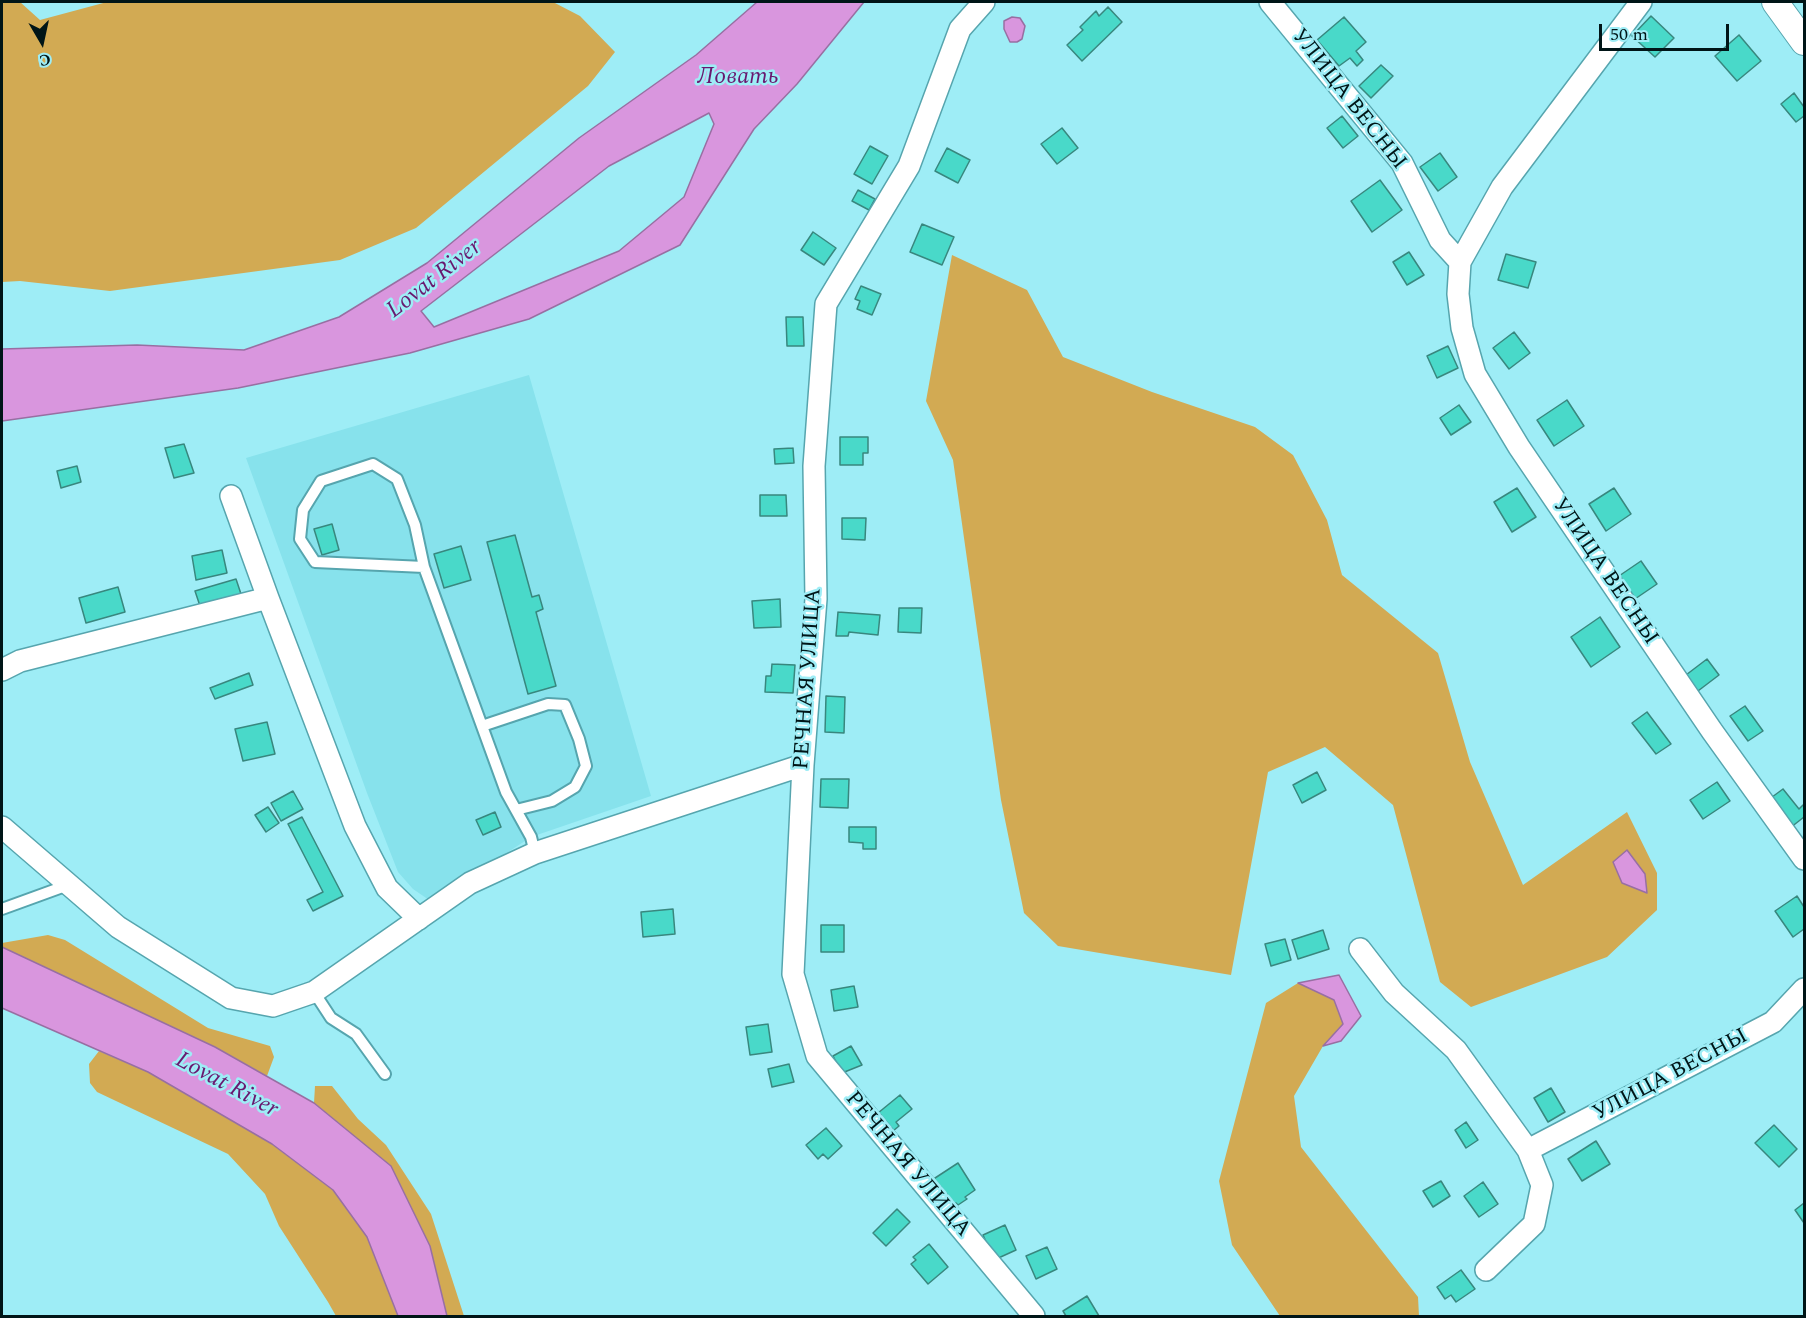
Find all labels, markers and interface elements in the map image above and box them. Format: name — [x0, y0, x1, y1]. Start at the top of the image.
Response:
north arrow — [12, 12, 72, 72]
scale bar — [1602, 12, 1732, 50]
text: 50 m — [1610, 21, 1648, 48]
street label: УЛИЦА ВЕСНЫ — [1285, 24, 1411, 176]
text: С — [37, 47, 52, 73]
water label: Ловать — [697, 64, 779, 92]
water label: Lovat River — [382, 234, 488, 326]
street label: УЛИЦА ВЕСНЫ — [1545, 493, 1663, 651]
street label: РЕЧНАЯ УЛИЦА — [789, 587, 829, 771]
street label: УЛИЦА ВЕСНЫ — [1589, 1024, 1753, 1128]
water label: Lovat River — [170, 1047, 282, 1125]
street label: РЕЧНАЯ УЛИЦА — [838, 1087, 976, 1243]

